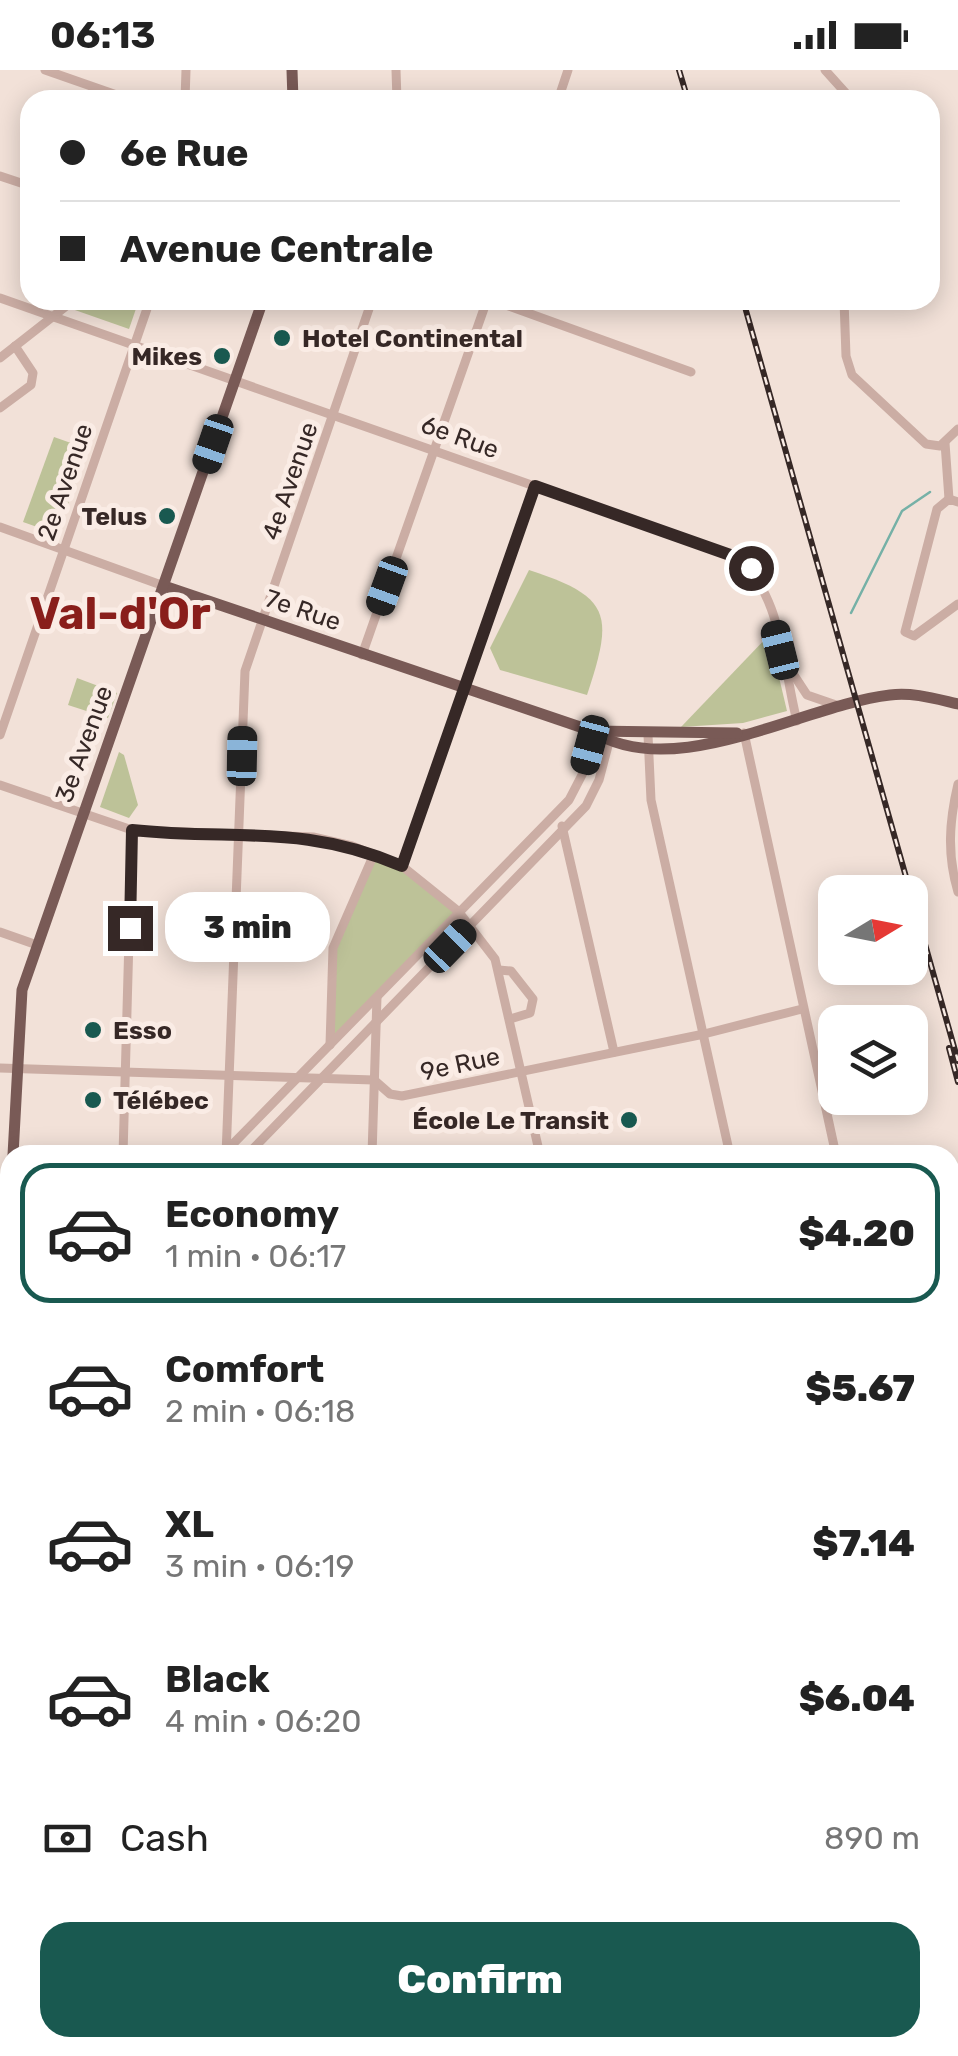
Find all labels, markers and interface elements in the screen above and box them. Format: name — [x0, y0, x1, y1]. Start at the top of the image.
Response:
text: 06:13 — [50, 12, 156, 58]
text: 6e Rue — [120, 130, 249, 176]
text: Avenue Centrale — [120, 226, 434, 272]
place label: Hotel Continental — [302, 324, 523, 353]
marker: Hotel Continental — [271, 327, 293, 349]
place label: Mikes — [131, 342, 202, 371]
marker: Mikes — [211, 345, 233, 367]
street label: 6e Rue — [417, 410, 503, 464]
car — [189, 411, 237, 477]
street label: 4e Avenue — [256, 418, 324, 544]
street label: 2e Avenue — [31, 420, 99, 544]
place label: Telus — [82, 502, 147, 531]
marker: Telus — [156, 505, 178, 527]
route start — [729, 546, 774, 591]
car — [363, 553, 411, 619]
street label: 7e Rue — [261, 584, 345, 636]
district label: Val-d'Or — [29, 587, 211, 640]
car — [758, 617, 802, 683]
street label: 3e Avenue — [50, 682, 118, 806]
car — [568, 712, 612, 778]
car — [226, 726, 258, 786]
north arrow — [818, 875, 928, 985]
map controls — [818, 875, 928, 1115]
callout: 3 min — [165, 893, 330, 963]
route end — [108, 906, 153, 951]
text: 3 min — [203, 908, 292, 946]
car — [418, 914, 482, 978]
button: layers — [818, 1005, 928, 1115]
place label: Esso — [113, 1016, 172, 1045]
marker: Esso — [82, 1019, 104, 1041]
street label: 9e Rue — [418, 1041, 502, 1087]
place label: Télébec — [113, 1086, 209, 1115]
marker: Télébec — [82, 1089, 104, 1111]
place label: École Le Transit — [412, 1106, 609, 1135]
marker: École Le Transit — [618, 1109, 640, 1131]
icon: car — [45, 1188, 135, 1278]
text: Economy — [165, 1191, 339, 1237]
text: $4.20 — [798, 1210, 915, 1256]
text: 1 min · 06:17 — [165, 1237, 346, 1275]
icon: car — [45, 1343, 135, 1433]
text: Comfort — [165, 1346, 324, 1392]
text: $5.67 — [805, 1365, 915, 1411]
text: 2 min · 06:18 — [165, 1392, 355, 1430]
icon: car — [45, 1498, 135, 1588]
text: XL — [165, 1501, 214, 1547]
text: $7.14 — [812, 1520, 915, 1566]
text: 3 min · 06:19 — [165, 1547, 354, 1585]
icon: car — [45, 1653, 135, 1743]
text: Black — [165, 1656, 270, 1702]
text: $6.04 — [799, 1675, 915, 1721]
text: 4 min · 06:20 — [165, 1702, 361, 1740]
icon: cash — [40, 1811, 95, 1866]
text: Cash — [120, 1815, 209, 1861]
text: 890 m — [824, 1819, 920, 1857]
button: Confirm — [40, 1922, 920, 2037]

